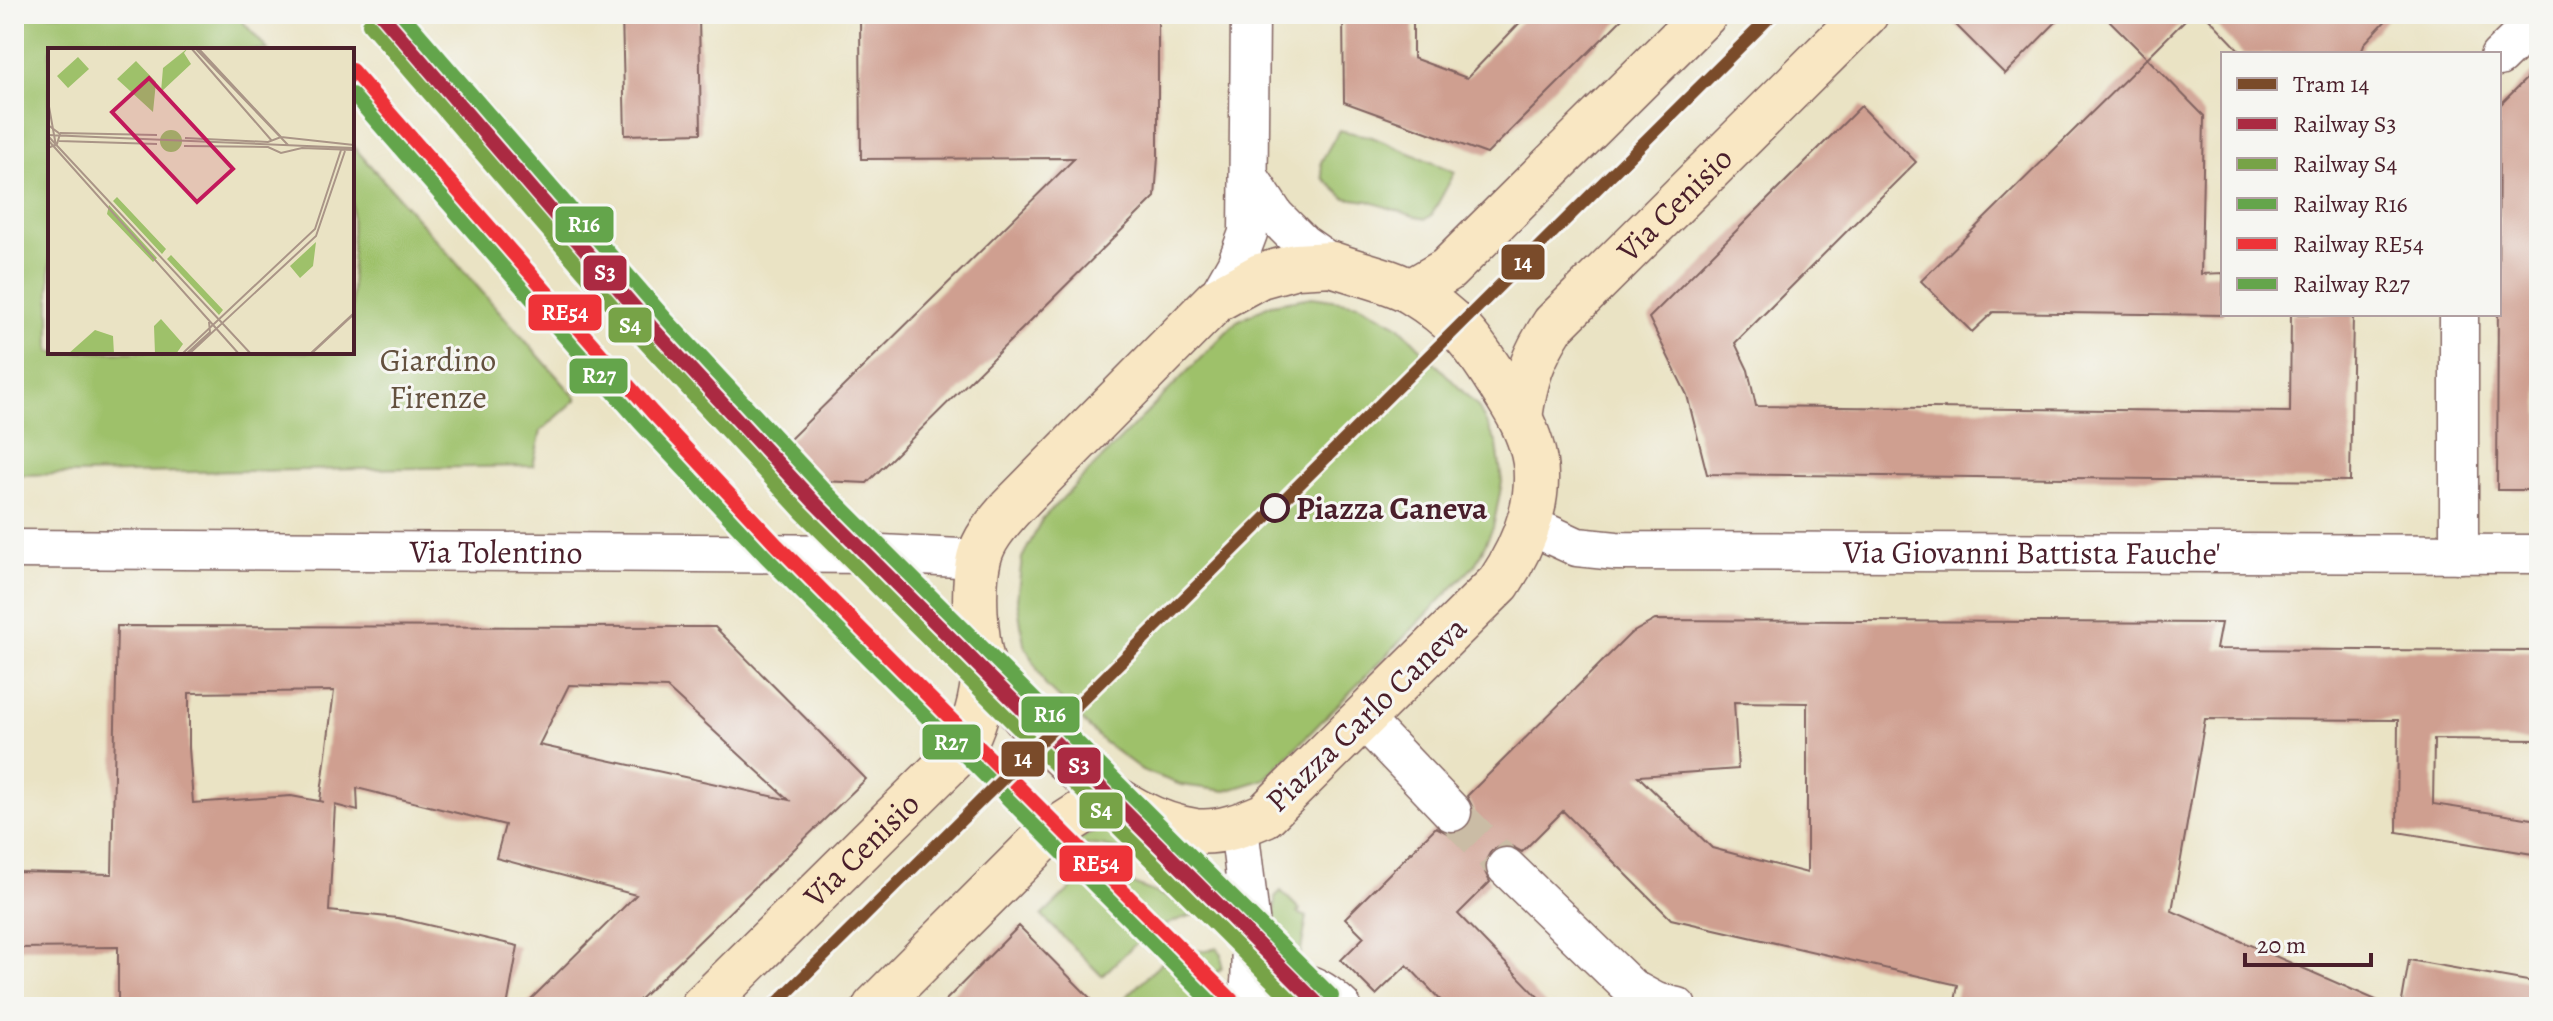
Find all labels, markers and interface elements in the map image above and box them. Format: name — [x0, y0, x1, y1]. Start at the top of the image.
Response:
inset map — [48, 48, 354, 354]
legend — [2221, 52, 2501, 316]
text: Tram 14 — [2293, 68, 2369, 100]
text: Railway S3 — [2293, 108, 2396, 140]
street label: Via Cenisio — [1606, 137, 1742, 272]
text: Railway S4 — [2293, 148, 2397, 180]
text: Railway R16 — [2293, 188, 2408, 220]
line badge: R16 — [554, 205, 615, 244]
text: R16 — [568, 210, 600, 240]
text: Railway RE54 — [2293, 228, 2424, 260]
line badge: 14 — [1500, 243, 1546, 281]
text: 14 — [1514, 248, 1532, 278]
line badge: S3 — [582, 254, 628, 292]
text: S3 — [594, 258, 616, 288]
text: Railway R27 — [2293, 268, 2411, 300]
line badge: RE54 — [527, 293, 603, 332]
text: RE54 — [542, 298, 588, 328]
line badge: S4 — [607, 306, 653, 344]
text: S4 — [619, 311, 641, 341]
park label: Giardino Firenze — [380, 338, 496, 419]
line badge: R27 — [568, 357, 629, 395]
text: R27 — [582, 361, 617, 391]
place label: Piazza Caneva — [1296, 486, 1488, 530]
marker: Piazza Caneva — [1261, 494, 1289, 522]
street label: Via Tolentino — [408, 529, 583, 574]
street label: Via Giovanni Battista Fauche' — [1842, 530, 2221, 575]
street label: Piazza Carlo Caneva — [1256, 606, 1477, 822]
line badge: R16 — [1020, 695, 1081, 734]
text: R16 — [1034, 700, 1066, 730]
line badge: R27 — [921, 723, 982, 761]
text: R27 — [934, 728, 969, 758]
line badge: 14 — [1000, 740, 1046, 778]
text: 14 — [1014, 744, 1032, 774]
line badge: S3 — [1056, 746, 1102, 785]
text: S3 — [1068, 751, 1090, 781]
street label: Via Cenisio — [793, 782, 929, 917]
line badge: S4 — [1078, 791, 1124, 830]
text: S4 — [1090, 796, 1112, 826]
line badge: RE54 — [1058, 844, 1134, 883]
text: RE54 — [1073, 849, 1119, 879]
scale bar — [2245, 917, 2371, 967]
text: 20 m — [2257, 929, 2306, 961]

